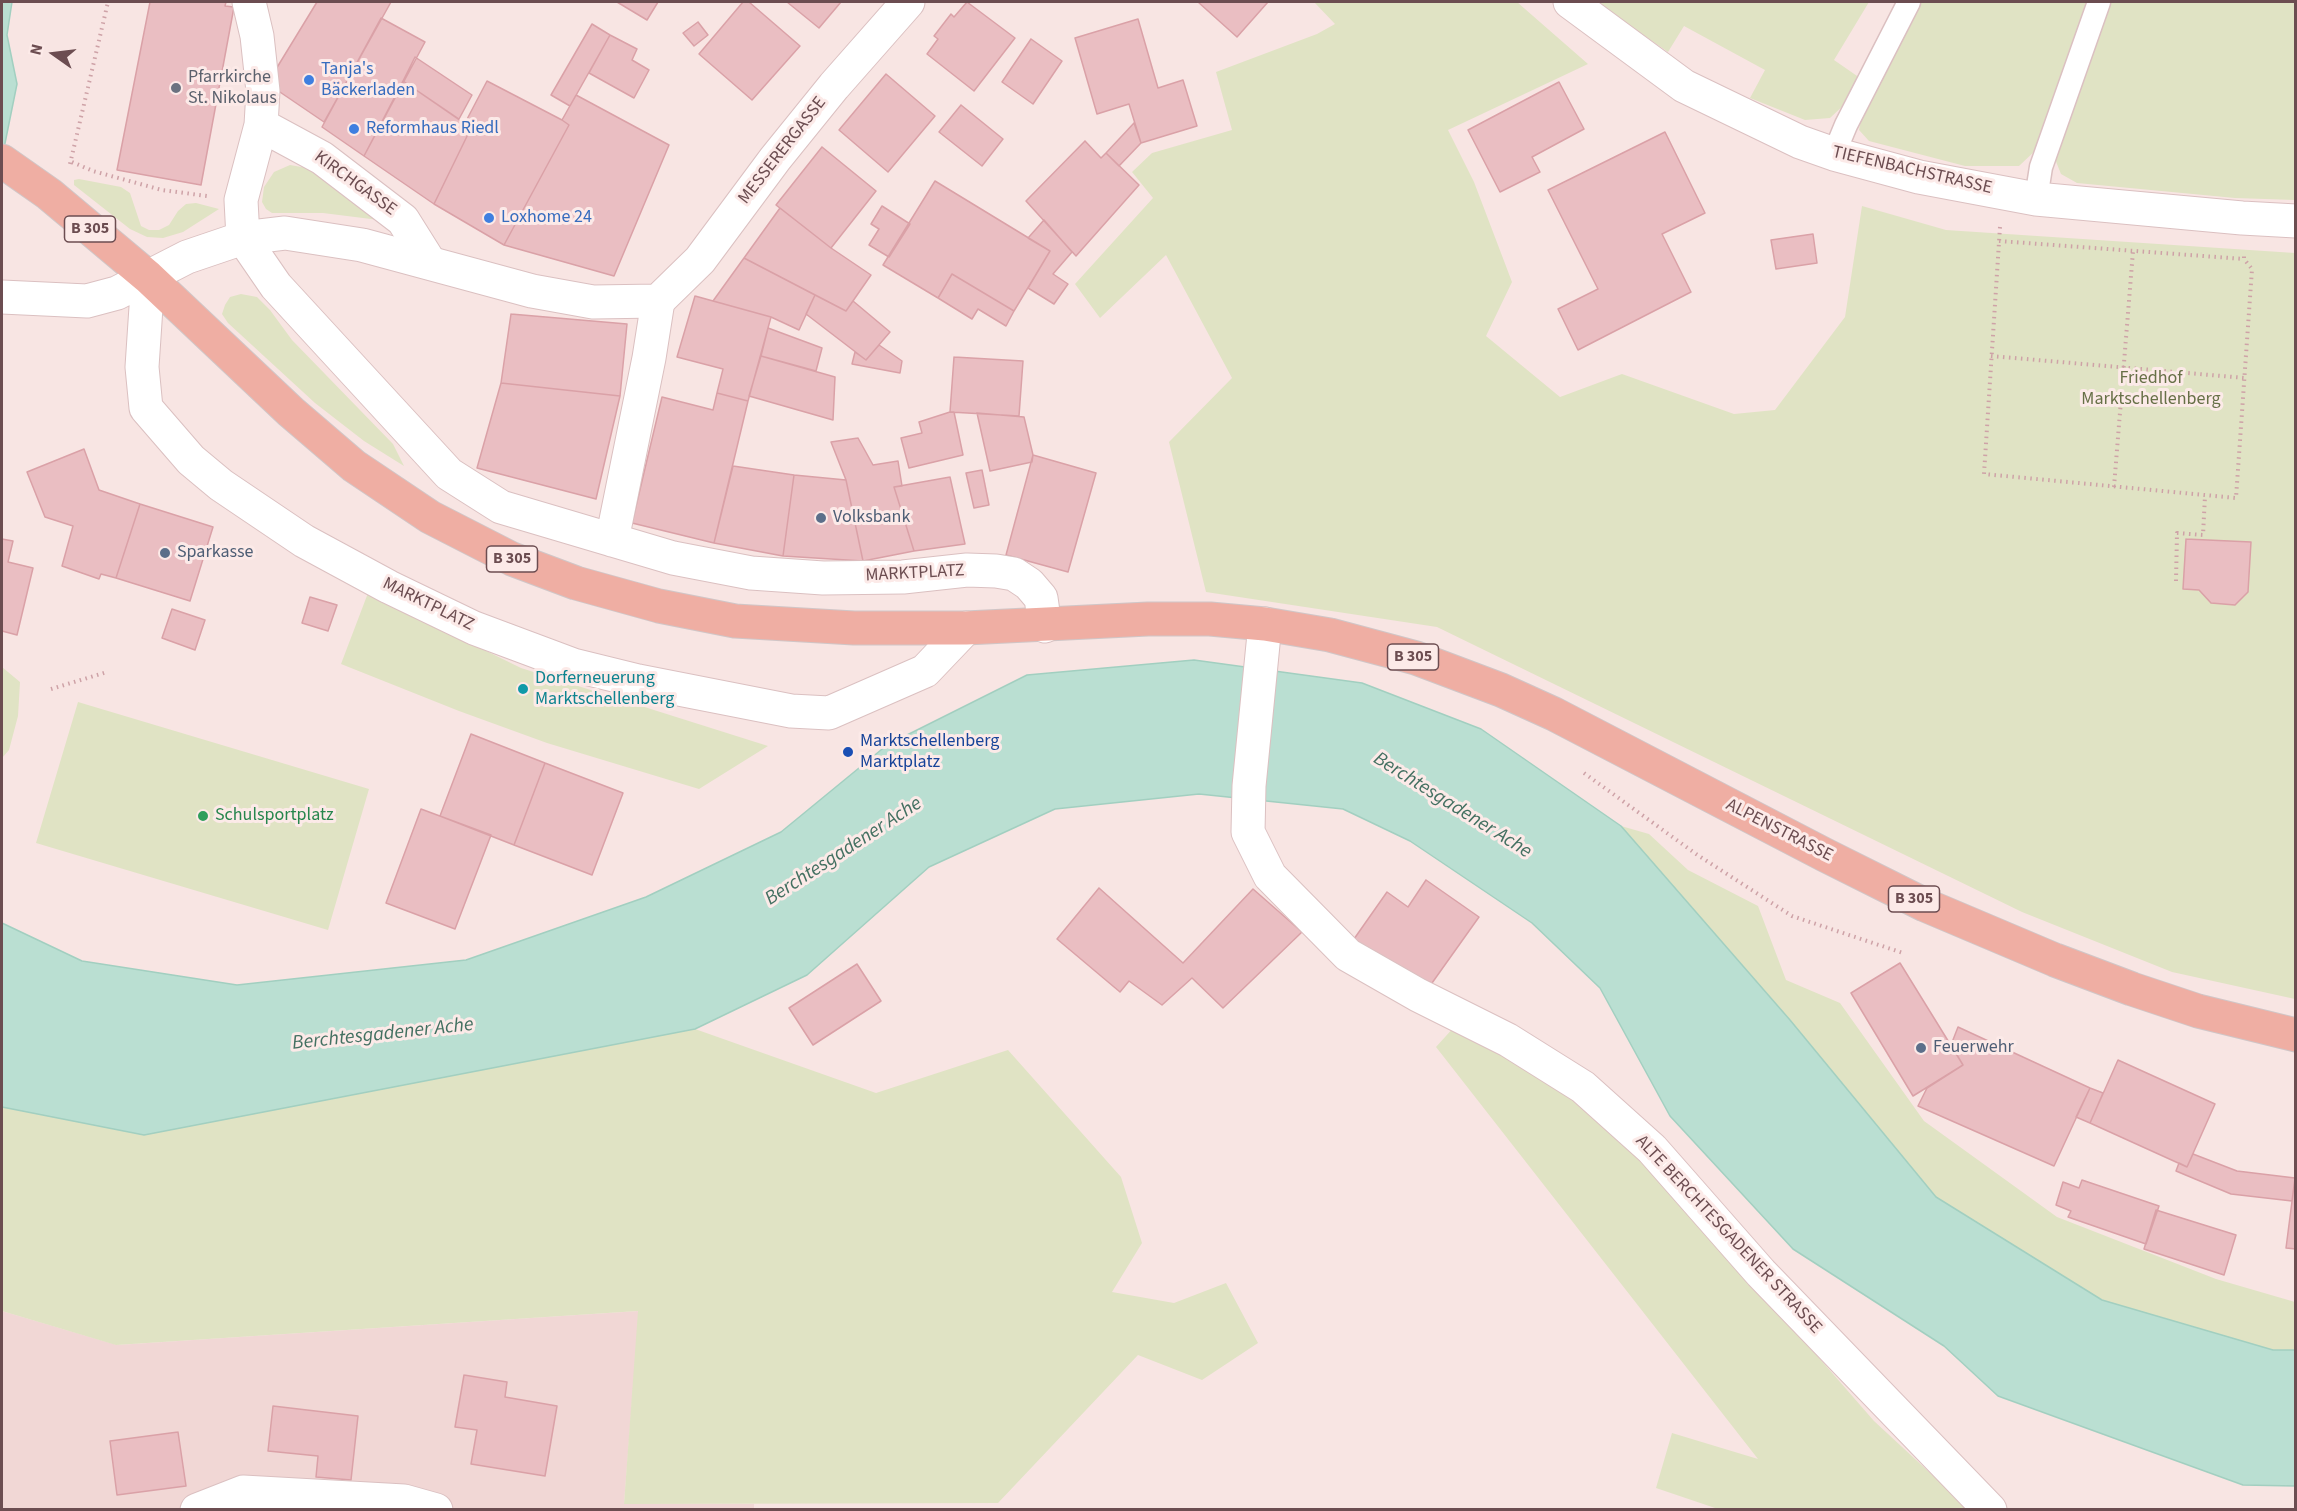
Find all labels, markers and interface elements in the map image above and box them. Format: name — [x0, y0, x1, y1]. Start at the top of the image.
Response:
north arrow — [24, 24, 84, 84]
text: N — [25, 42, 48, 57]
place label: Tanja's Bäckerladen — [321, 59, 415, 101]
place label: Pfarrkirche St. Nikolaus — [188, 67, 277, 110]
marker: Tanja's Bäckerladen — [302, 73, 316, 87]
marker: Pfarrkirche St. Nikolaus — [169, 81, 183, 95]
street label: MESSERERGASSE — [734, 93, 832, 209]
place label: Reformhaus Riedl — [366, 118, 499, 140]
marker: Reformhaus Riedl — [347, 122, 361, 136]
street label: TIEFENBACHSTRASSE — [1830, 142, 1994, 200]
street label: KIRCHGASSE — [310, 147, 400, 221]
place label: Loxhome 24 — [501, 207, 592, 229]
marker: Loxhome 24 — [482, 211, 496, 225]
road number: B 305 — [64, 216, 116, 242]
park label: Friedhof Marktschellenberg — [2081, 368, 2221, 410]
place label: Volksbank — [833, 507, 910, 529]
marker: Volksbank — [814, 511, 828, 525]
place label: Sparkasse — [177, 542, 253, 564]
marker: Sparkasse — [158, 546, 172, 560]
road number: B 305 — [486, 546, 538, 572]
street label: MARKTPLATZ — [865, 561, 965, 587]
street label: MARKTPLATZ — [379, 574, 477, 636]
road number: B 305 — [1388, 644, 1438, 670]
place label: Dorferneuerung Marktschellenberg — [535, 668, 674, 710]
marker: Dorferneuerung Marktschellenberg — [516, 682, 530, 696]
place label: Marktschellenberg Marktplatz — [860, 731, 999, 774]
marker: Marktschellenberg Marktplatz — [841, 745, 855, 759]
water label: Berchtesgadener Ache — [1368, 748, 1536, 864]
water label: Berchtesgadener Ache — [761, 792, 927, 912]
street label: ALPENSTRASSE — [1722, 795, 1836, 867]
place label: Schulsportplatz — [215, 805, 334, 827]
marker: Schulsportplatz — [196, 809, 210, 823]
road number: B 305 — [1888, 886, 1940, 912]
water label: Berchtesgadener Ache — [291, 1014, 475, 1056]
place label: Feuerwehr — [1933, 1037, 2014, 1059]
marker: Feuerwehr — [1914, 1041, 1928, 1055]
street label: ALTE BERCHTESGADENER STRASSE — [1630, 1131, 1826, 1339]

